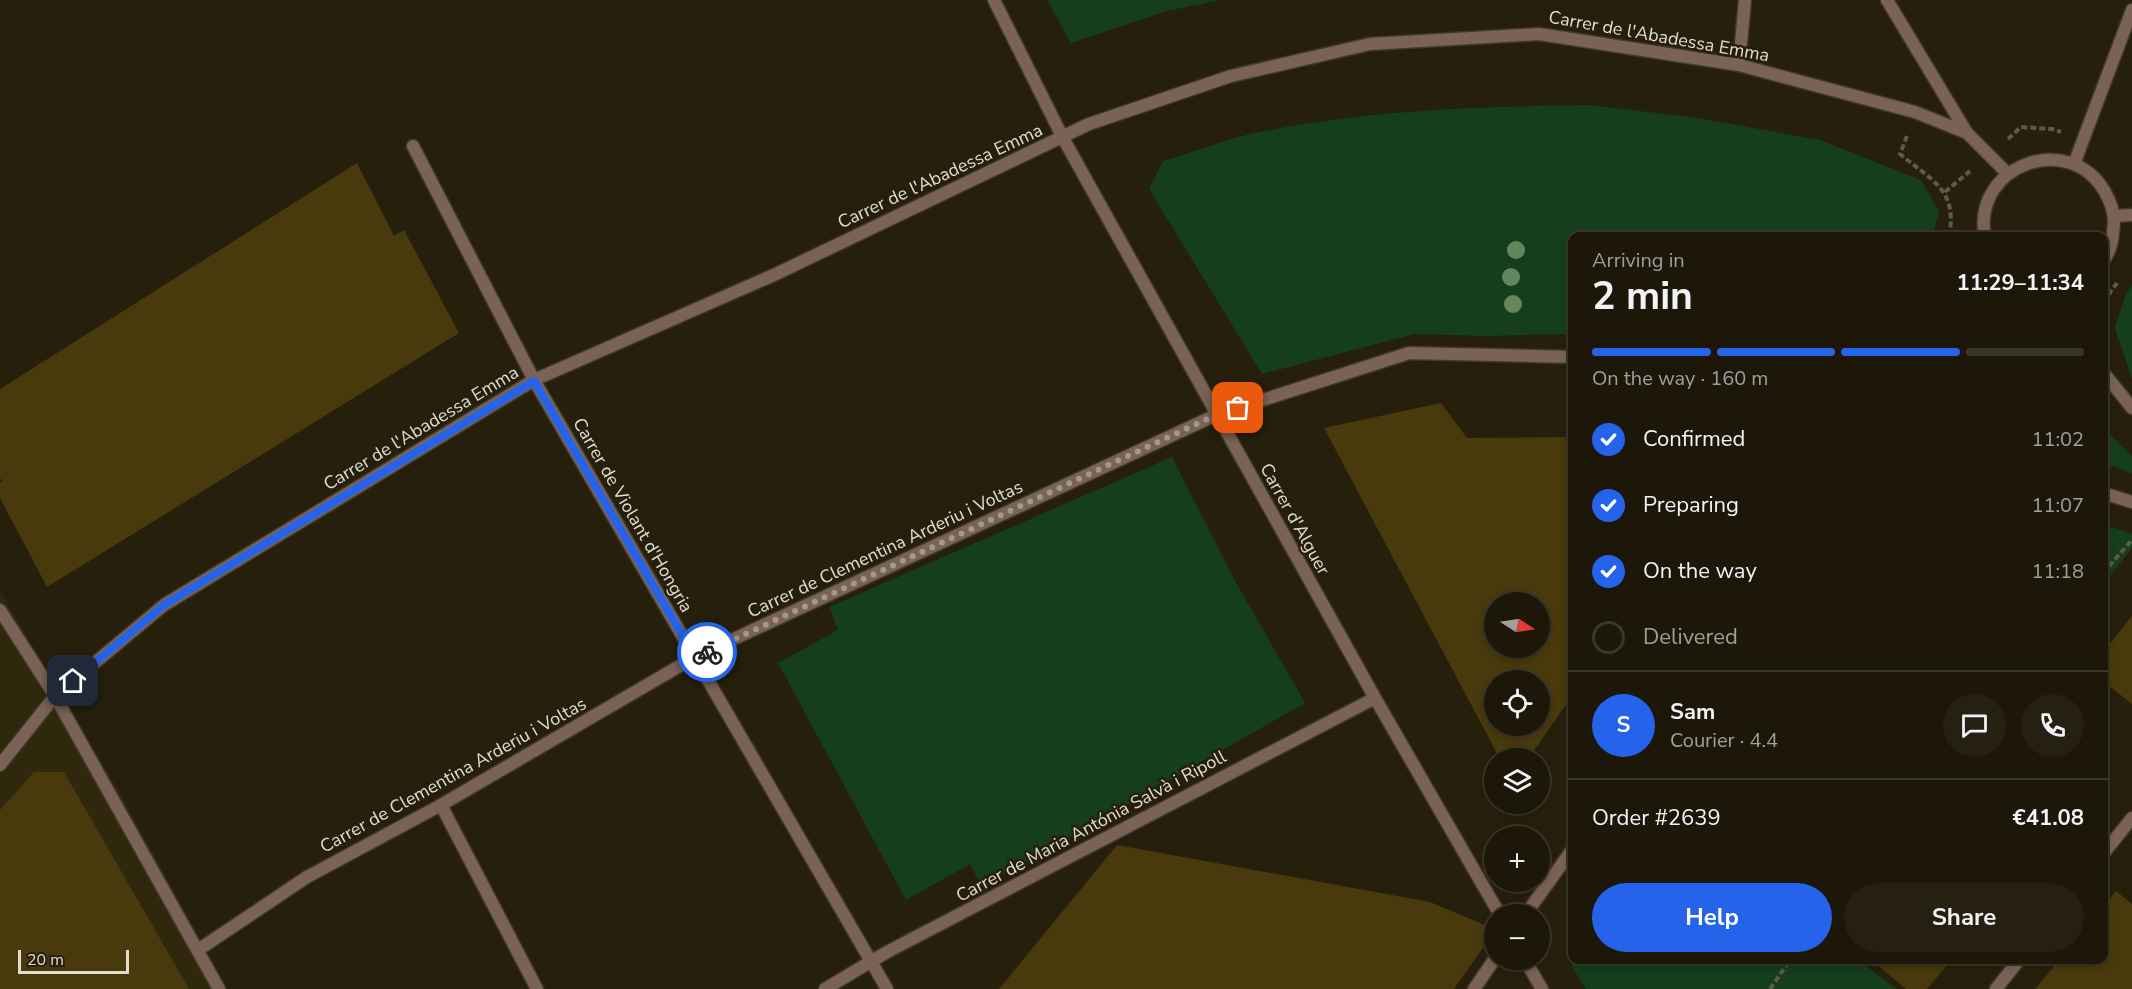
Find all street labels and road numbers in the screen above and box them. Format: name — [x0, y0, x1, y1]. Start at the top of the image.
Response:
street label: Carrer de l'Abadessa Emma — [1547, 5, 1771, 67]
street label: Carrer de l'Abadessa Emma — [834, 118, 1046, 234]
street label: Carrer de l'Abadessa Emma — [319, 360, 523, 496]
street label: Carrer de Violant d'Hongria — [567, 413, 699, 617]
street label: Carrer d'Alguer — [1254, 459, 1336, 580]
street label: Carrer de Clementina Arderiu i Voltas — [743, 474, 1027, 624]
street label: Carrer de Clementina Arderiu i Voltas — [315, 691, 591, 859]
street label: Carrer de Maria Antónia Salvà i Ripoll — [952, 744, 1231, 908]

